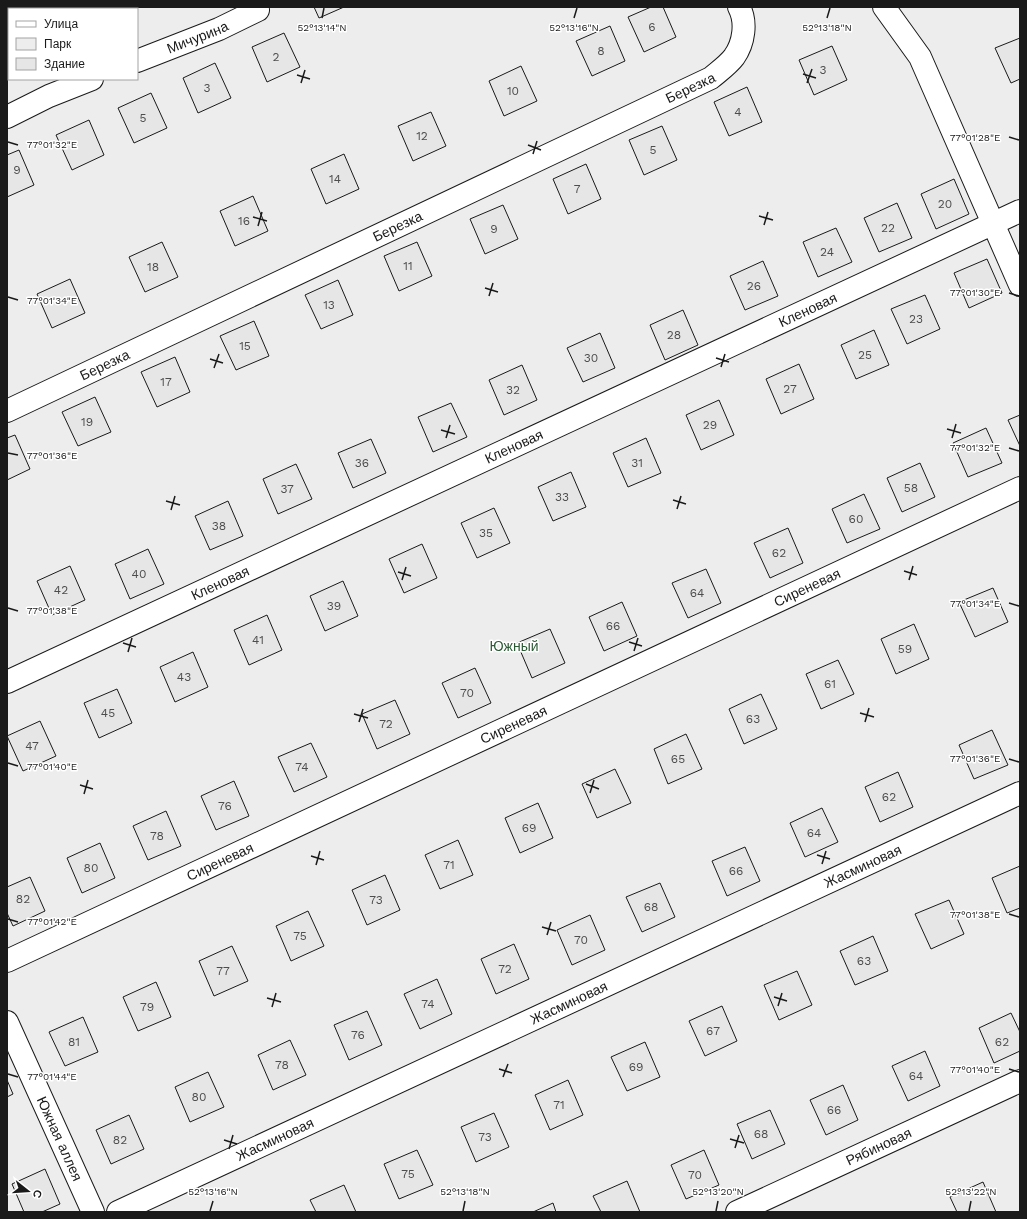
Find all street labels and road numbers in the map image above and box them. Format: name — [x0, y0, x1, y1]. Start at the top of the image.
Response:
street label: Мичурина — [164, 18, 231, 57]
street label: Березка — [663, 69, 718, 106]
street label: Березка — [370, 208, 425, 245]
street label: Кленовая — [776, 289, 839, 330]
street label: Березка — [77, 346, 132, 383]
street label: Кленовая — [482, 426, 546, 467]
street label: Кленовая — [188, 563, 252, 603]
street label: Сиреневая — [771, 565, 843, 610]
street label: Сиреневая — [478, 702, 549, 747]
street label: Сиреневая — [184, 839, 256, 884]
street label: Жасминовая — [821, 841, 904, 891]
street label: Жасминовая — [527, 978, 610, 1027]
street label: Южная аллея — [34, 1094, 86, 1183]
street label: Жасминовая — [234, 1114, 316, 1164]
street label: Рябиновая — [843, 1124, 914, 1169]

